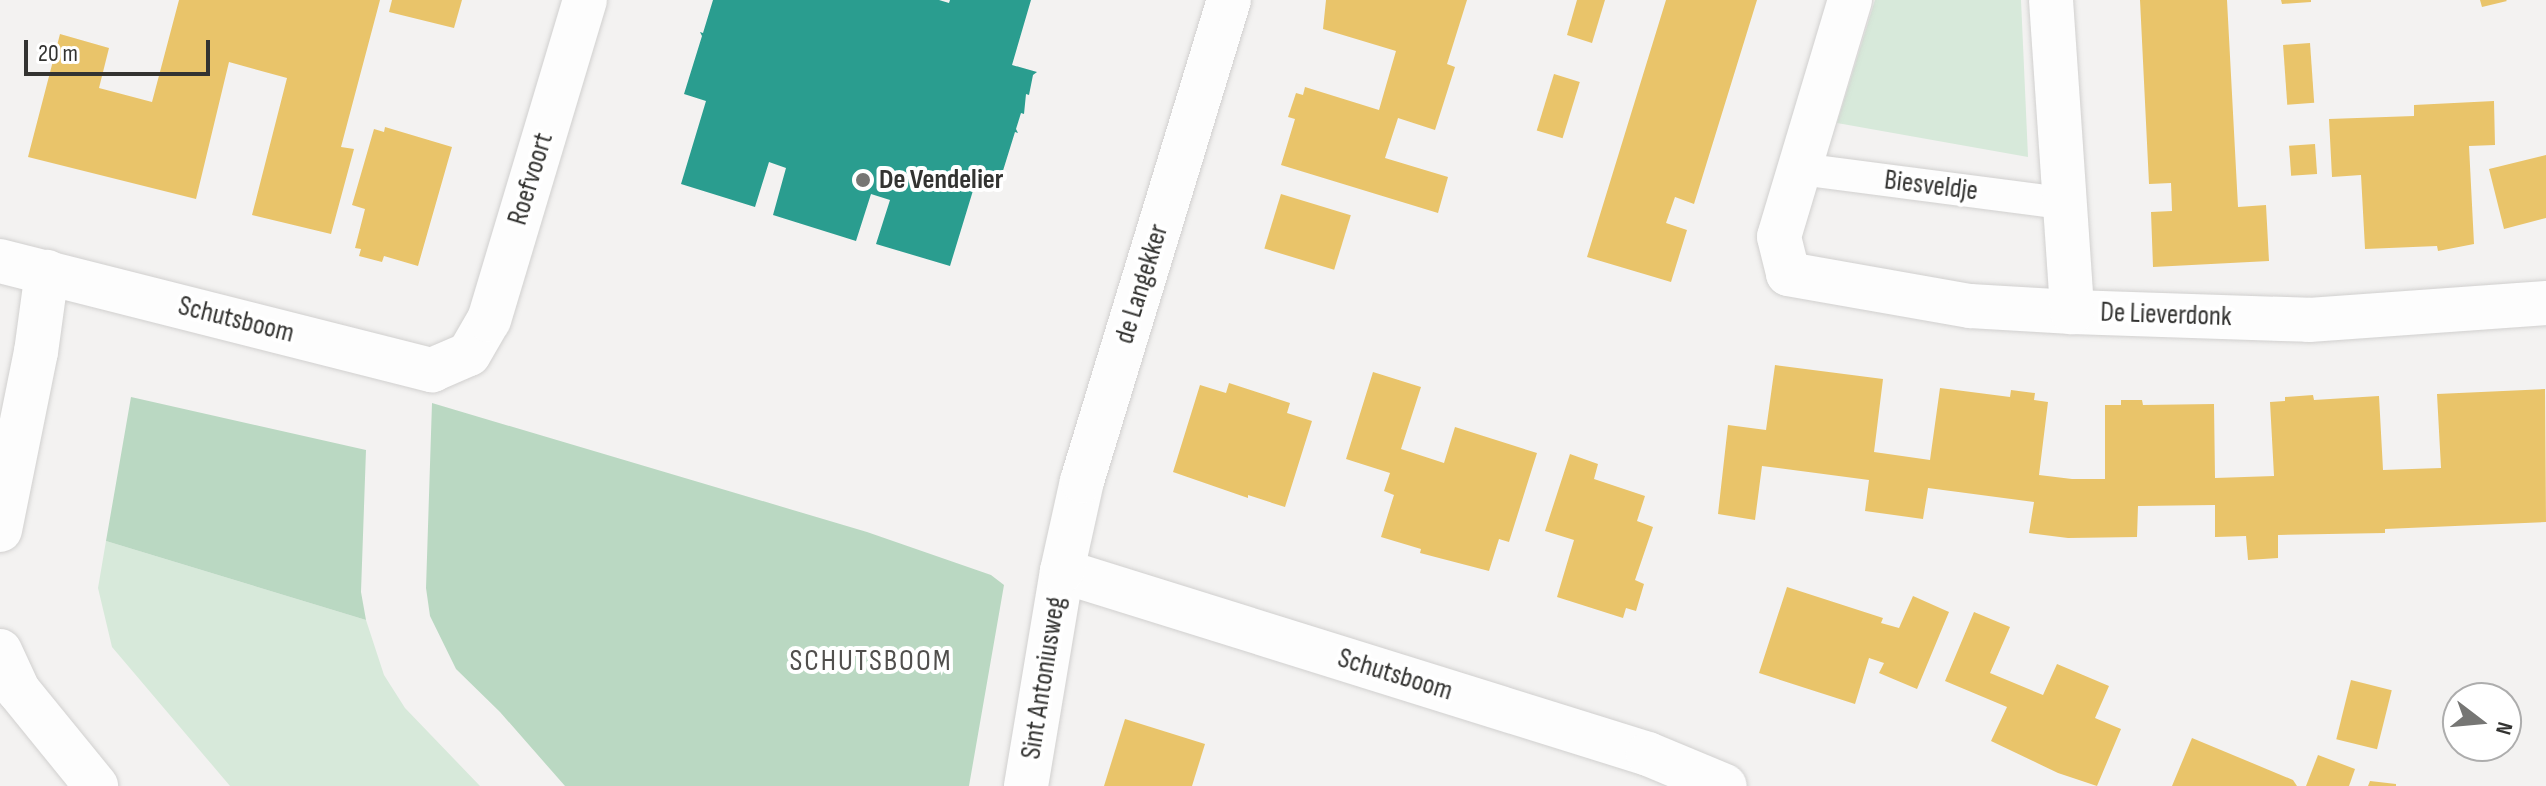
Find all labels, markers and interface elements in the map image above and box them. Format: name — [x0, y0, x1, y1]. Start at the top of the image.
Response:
scale bar — [28, 24, 214, 74]
text: 20 m — [38, 39, 78, 68]
street label: Roefvoort — [501, 129, 561, 229]
place label: De Vendelier — [879, 163, 1003, 197]
street label: Biesveldje — [1882, 164, 1980, 208]
marker: De Vendelier — [854, 171, 872, 189]
street label: de Langekker — [1108, 220, 1176, 348]
street label: Schutsboom — [175, 289, 297, 351]
street label: De Lieverdonk — [2100, 296, 2232, 334]
street label: Sint Antoniusweg — [1015, 594, 1073, 762]
street label: Schutsboom — [1334, 642, 1456, 708]
district label: SCHUTSBOOM — [789, 643, 953, 679]
north arrow — [2442, 682, 2522, 762]
text: N — [2489, 719, 2518, 738]

